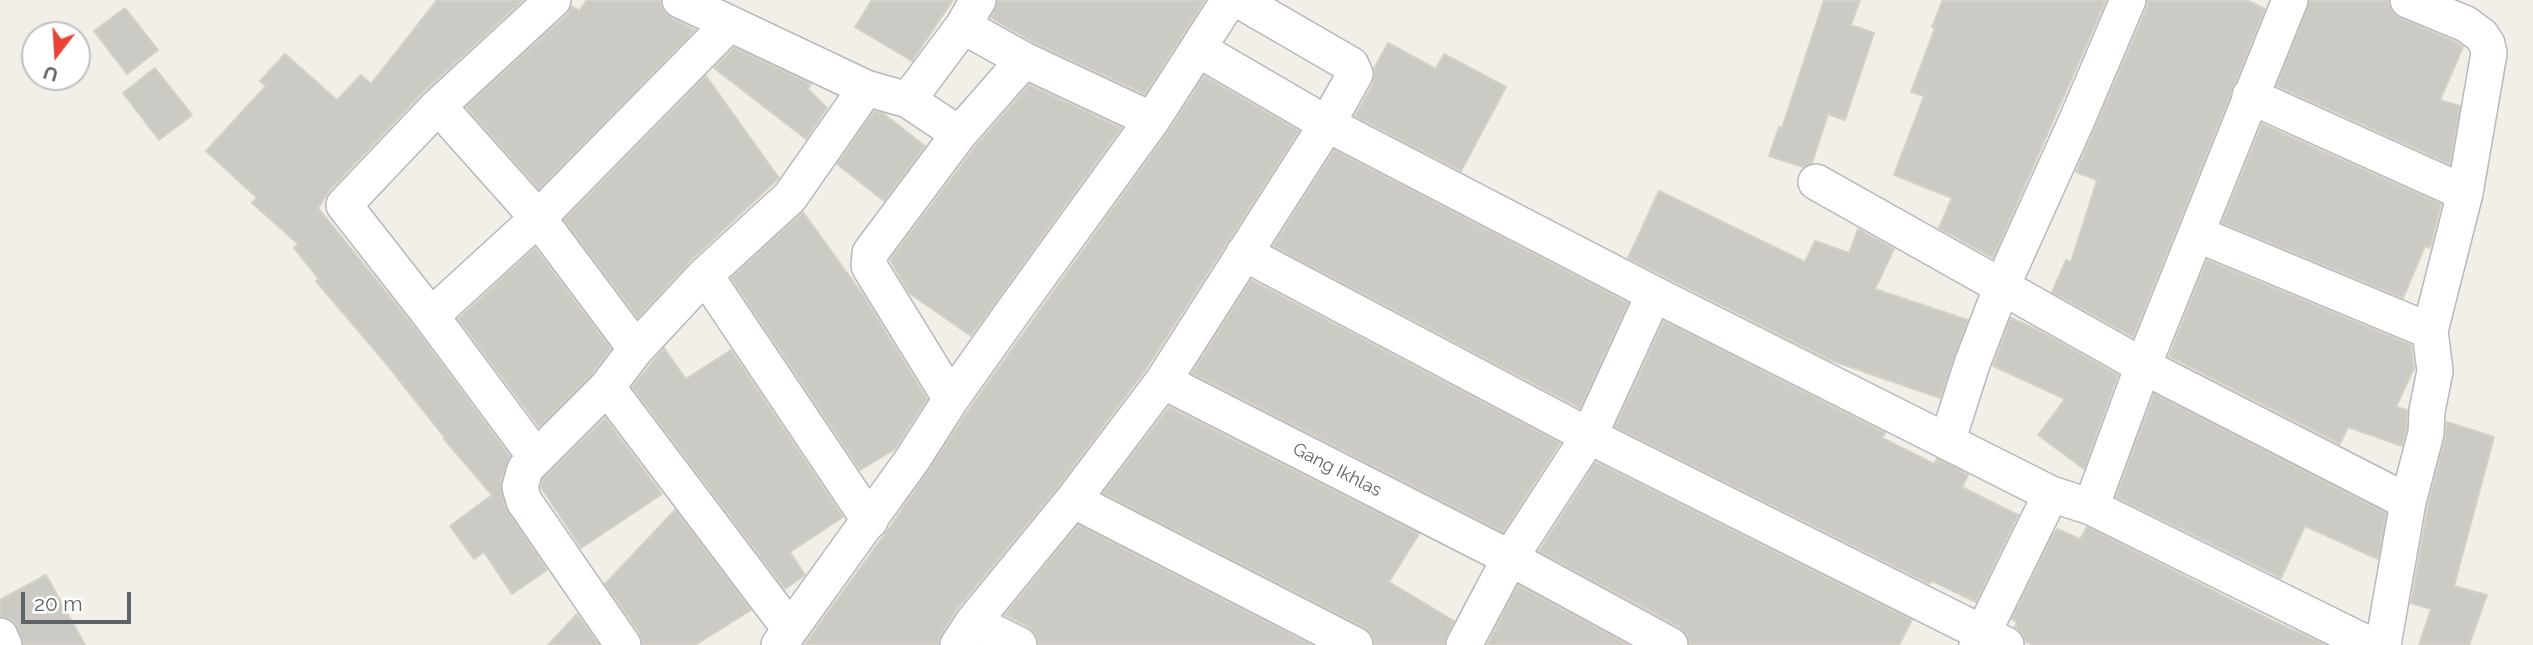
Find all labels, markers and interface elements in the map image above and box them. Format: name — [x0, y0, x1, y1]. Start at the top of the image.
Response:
north arrow — [21, 21, 91, 91]
text: U — [40, 62, 60, 87]
street label: Gang Ikhlas — [1289, 438, 1385, 502]
scale bar — [24, 578, 135, 622]
text: 20 m — [34, 591, 82, 616]

